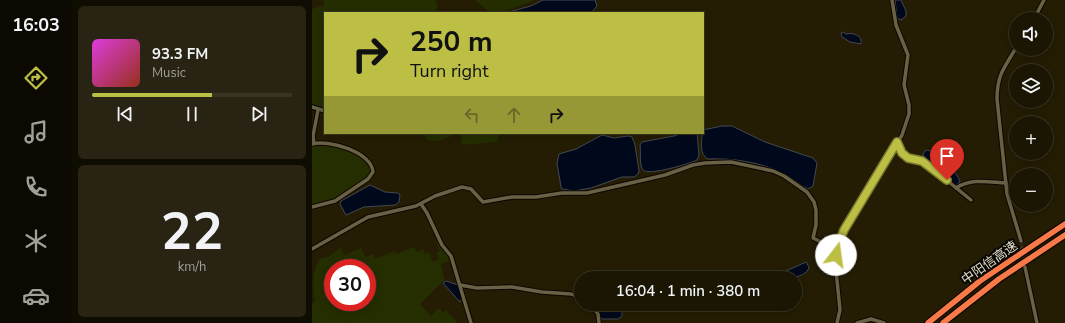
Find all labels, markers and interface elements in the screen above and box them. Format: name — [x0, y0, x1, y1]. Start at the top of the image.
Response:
map controls — [1009, 12, 1053, 212]
button: sound — [1009, 12, 1053, 56]
text: 16:03 — [12, 13, 60, 37]
text: 250 m — [410, 23, 493, 61]
icon: right — [344, 28, 396, 80]
text: 93.3 FM — [152, 44, 208, 64]
text: Turn right — [410, 59, 489, 83]
icon: directions — [22, 64, 50, 92]
text: Music — [152, 64, 186, 82]
button: layers — [1009, 64, 1053, 108]
icon: previous — [114, 103, 136, 125]
icon: pause — [181, 103, 203, 125]
icon: next — [248, 103, 270, 125]
icon: left — [461, 104, 483, 126]
icon: ahead — [503, 104, 525, 126]
icon: right — [545, 104, 567, 126]
button: + — [1009, 116, 1053, 160]
icon: music — [22, 118, 50, 146]
pin — [930, 139, 964, 180]
icon: arrive — [936, 145, 958, 167]
button: − — [1009, 168, 1053, 212]
icon: phone — [22, 173, 50, 201]
text: 22 — [161, 196, 223, 267]
icon: climate — [22, 227, 50, 255]
position arrow — [815, 234, 857, 276]
street label: 中阳信高速 — [958, 237, 1021, 289]
text: km/h — [178, 258, 206, 276]
speed limit sign: 30 — [324, 259, 376, 311]
text: 16:04 · 1 min · 380 m — [616, 281, 760, 301]
icon: car — [22, 282, 50, 310]

